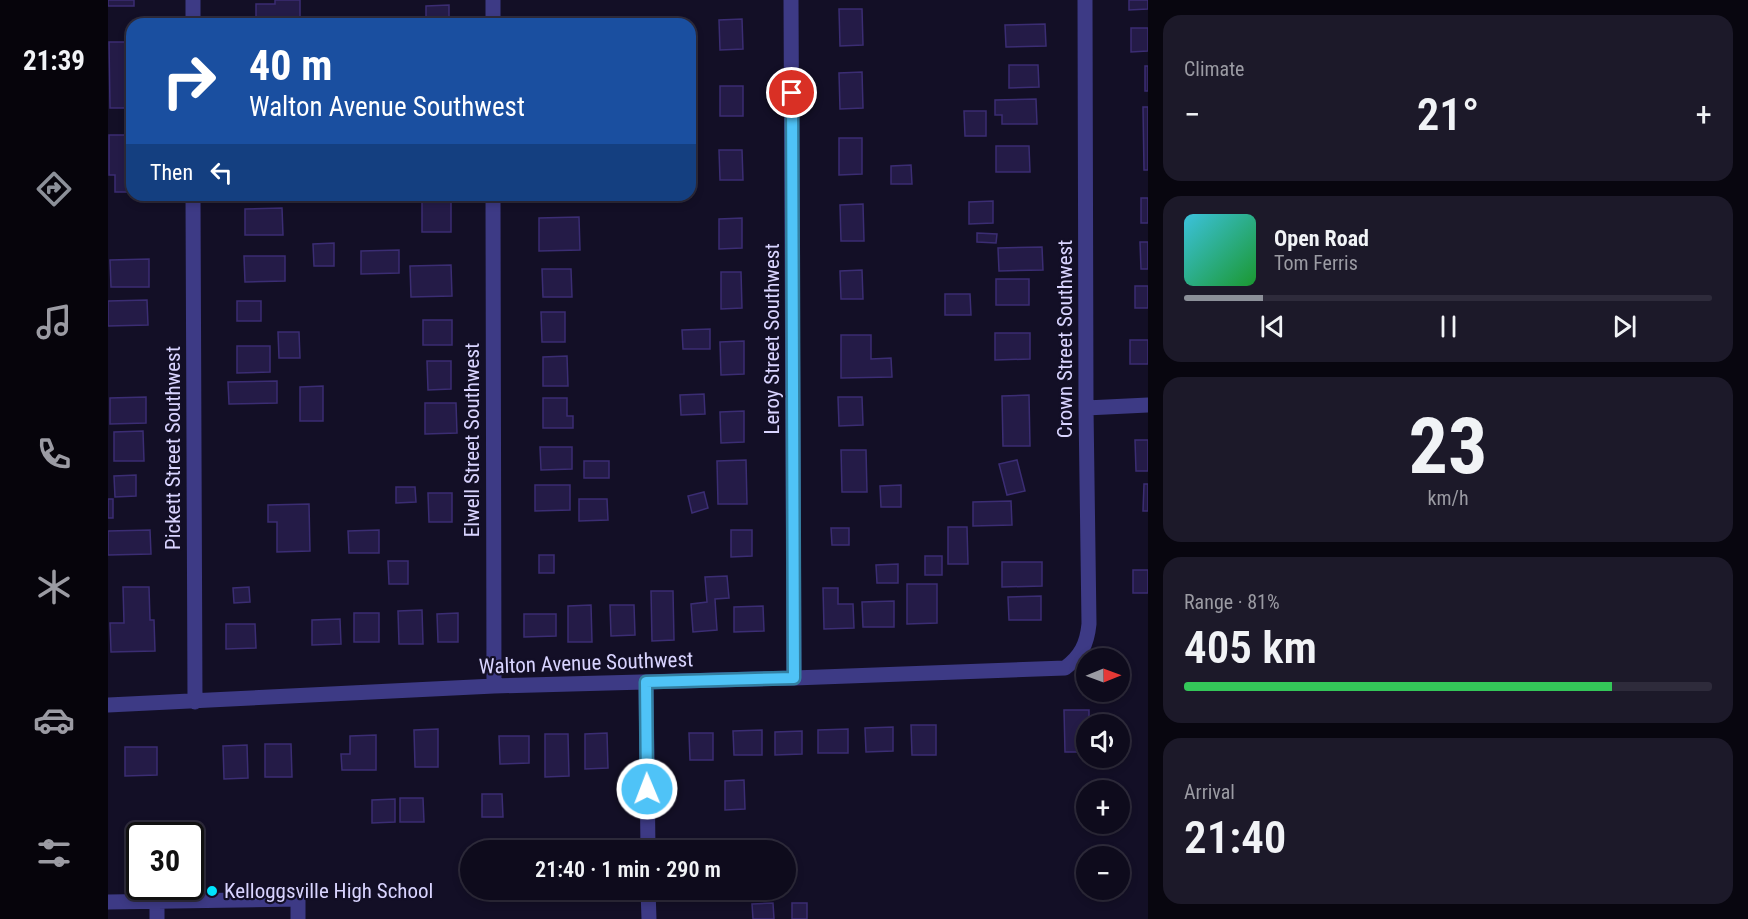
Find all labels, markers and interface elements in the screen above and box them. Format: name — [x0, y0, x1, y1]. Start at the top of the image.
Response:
text: 40 m — [249, 41, 332, 90]
icon: right — [150, 42, 228, 120]
text: 21:39 — [23, 45, 85, 77]
text: Climate — [1184, 57, 1244, 81]
pin — [766, 67, 817, 118]
icon: arrive — [775, 76, 808, 109]
text: 21° — [1417, 88, 1479, 141]
text: Walton Avenue Southwest — [249, 91, 525, 123]
text: − — [1184, 95, 1201, 134]
text: + — [1696, 95, 1712, 134]
icon: left — [205, 156, 238, 189]
text: Then — [150, 160, 193, 185]
icon: directions — [33, 168, 75, 210]
text: Open Road — [1274, 226, 1369, 251]
street label: Crown Street Southwest — [1053, 240, 1077, 438]
street label: Leroy Street Southwest — [760, 243, 784, 435]
text: Tom Ferris — [1274, 251, 1358, 275]
icon: music — [33, 301, 75, 343]
icon: previous — [1256, 310, 1289, 343]
icon: pause — [1432, 310, 1465, 343]
icon: next — [1608, 310, 1641, 343]
street label: Elwell Street Southwest — [460, 343, 484, 537]
street label: Pickett Street Southwest — [161, 346, 185, 550]
text: 23 — [1409, 401, 1487, 492]
icon: phone — [33, 433, 75, 475]
text: km/h — [1427, 486, 1469, 510]
icon: climate — [33, 566, 75, 608]
text: Range · 81% — [1184, 590, 1280, 614]
text: 405 km — [1184, 621, 1317, 674]
street label: Walton Avenue Southwest — [478, 647, 694, 679]
north arrow — [1076, 648, 1130, 702]
map controls — [1076, 648, 1130, 900]
icon: car — [33, 699, 75, 741]
button: sound — [1076, 714, 1130, 768]
position arrow — [615, 757, 679, 821]
button: + — [1076, 780, 1130, 834]
text: Arrival — [1184, 780, 1235, 804]
text: 21:40 — [1184, 811, 1286, 864]
speed limit sign: 30 — [126, 822, 204, 900]
icon: filters — [33, 832, 75, 874]
button: − — [1076, 846, 1130, 900]
text: 21:40 · 1 min · 290 m — [535, 857, 721, 882]
place label: Kelloggsville High School — [224, 879, 433, 903]
marker: Kelloggsville High School — [205, 884, 219, 898]

